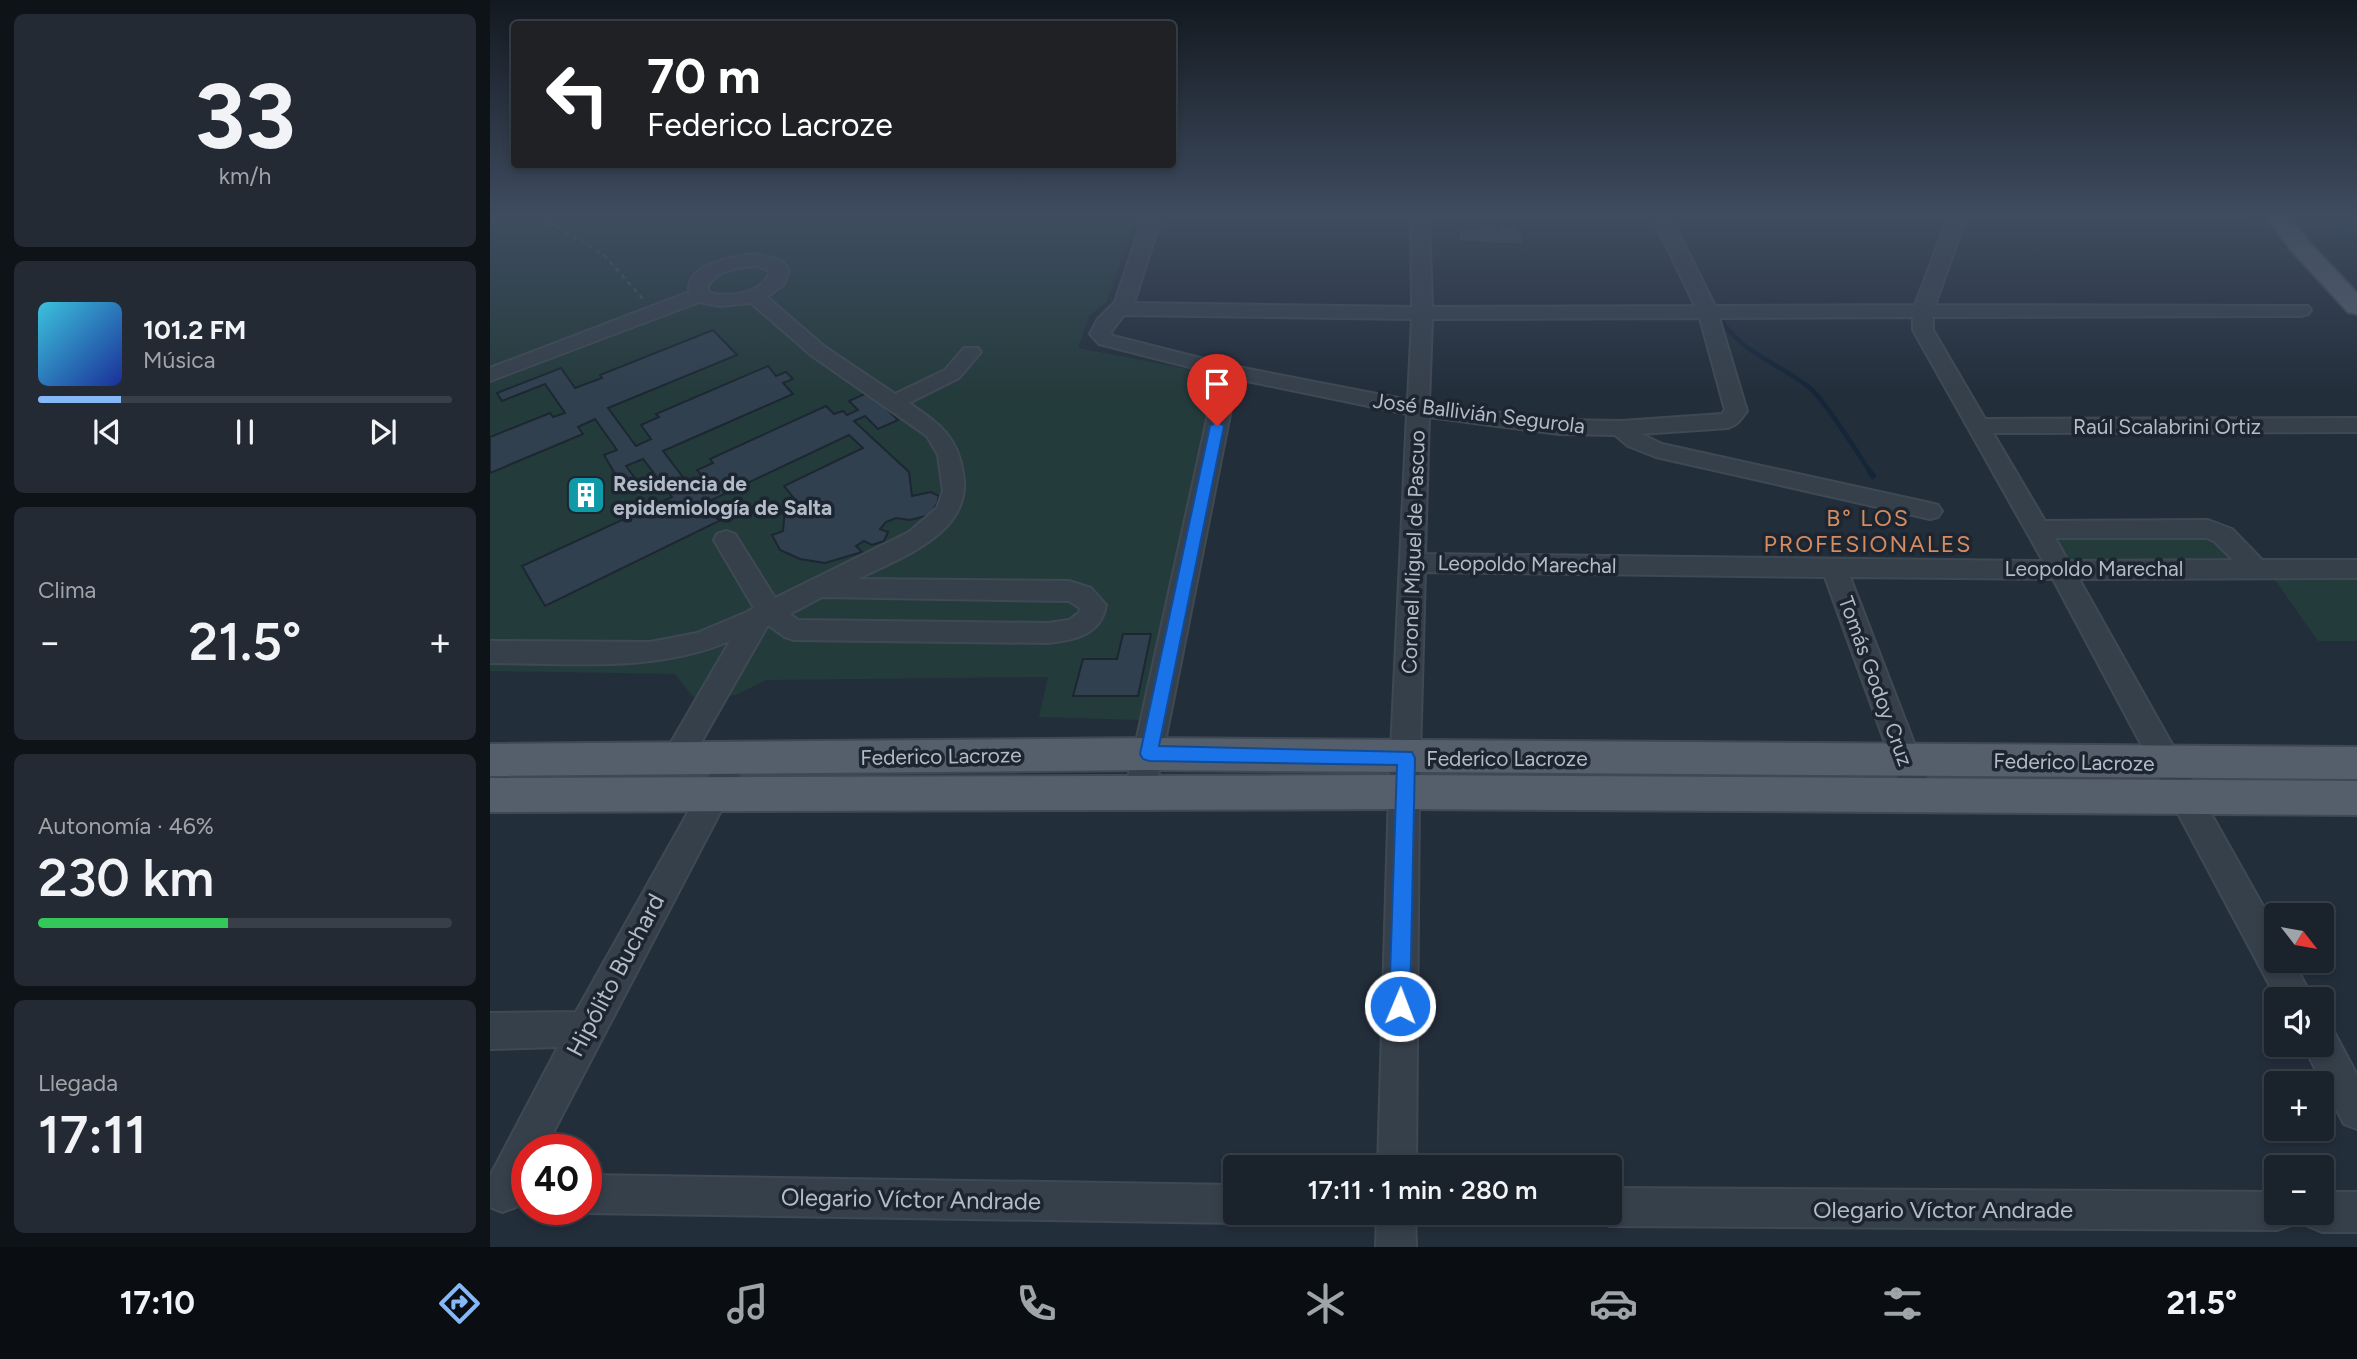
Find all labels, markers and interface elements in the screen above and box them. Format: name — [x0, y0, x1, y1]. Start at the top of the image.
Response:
text: 70 m — [647, 46, 760, 105]
icon: left — [532, 49, 623, 140]
text: 33 — [194, 62, 296, 171]
text: Federico Lacroze — [647, 106, 893, 144]
text: km/h — [219, 162, 271, 190]
text: 101.2 FM — [143, 314, 246, 346]
text: Música — [143, 346, 216, 374]
pin — [1187, 354, 1247, 426]
icon: arrive — [1198, 365, 1236, 403]
street label: José Ballivián Segurola — [1372, 388, 1586, 438]
icon: previous — [88, 413, 126, 451]
icon: pause — [226, 413, 264, 451]
icon: next — [364, 413, 402, 451]
street label: Raúl Scalabrini Ortiz — [2073, 414, 2261, 439]
street label: Coronel Miguel de Pascuo — [1396, 430, 1430, 674]
place label: Residencia de epidemiología de Salta — [613, 471, 832, 520]
building icon: Residencia de epidemiología de Salta — [565, 474, 607, 516]
district label: B° LOS PROFESIONALES — [1764, 504, 1972, 558]
street label: Leopoldo Marechal — [1437, 550, 1617, 578]
street label: Leopoldo Marechal — [2005, 556, 2183, 581]
text: Clima — [38, 576, 96, 604]
street label: Tomás Godoy Cruz — [1834, 593, 1918, 769]
text: 21.5° — [188, 611, 302, 673]
text: − — [38, 619, 62, 665]
text: + — [428, 619, 452, 665]
street label: Federico Lacroze — [860, 742, 1022, 770]
street label: Federico Lacroze — [1426, 746, 1588, 771]
street label: Federico Lacroze — [1993, 748, 2155, 776]
text: Autonomía · 46% — [38, 812, 214, 840]
text: 230 km — [38, 847, 214, 909]
street label: Hipólito Buchard — [560, 889, 670, 1061]
north arrow — [2264, 903, 2334, 973]
map controls — [2264, 903, 2334, 1225]
position arrow — [1363, 969, 1437, 1043]
button: sound — [2264, 987, 2334, 1057]
text: Llegada — [38, 1069, 118, 1097]
button: + — [2264, 1071, 2334, 1141]
text: 17:11 — [38, 1104, 147, 1166]
speed limit sign: 40 — [511, 1134, 602, 1225]
button: − — [2264, 1155, 2334, 1225]
text: 17:11 · 1 min · 280 m — [1308, 1174, 1537, 1206]
street label: Olegario Víctor Andrade — [781, 1182, 1041, 1216]
street label: Olegario Víctor Andrade — [1813, 1195, 2073, 1224]
icon: directions — [435, 1279, 484, 1328]
icon: music — [723, 1279, 772, 1328]
icon: phone — [1012, 1279, 1061, 1328]
icon: climate — [1301, 1279, 1350, 1328]
icon: car — [1589, 1279, 1638, 1328]
icon: filters — [1878, 1279, 1927, 1328]
text: 17:10 — [120, 1284, 195, 1322]
text: 21.5° — [2166, 1284, 2237, 1322]

